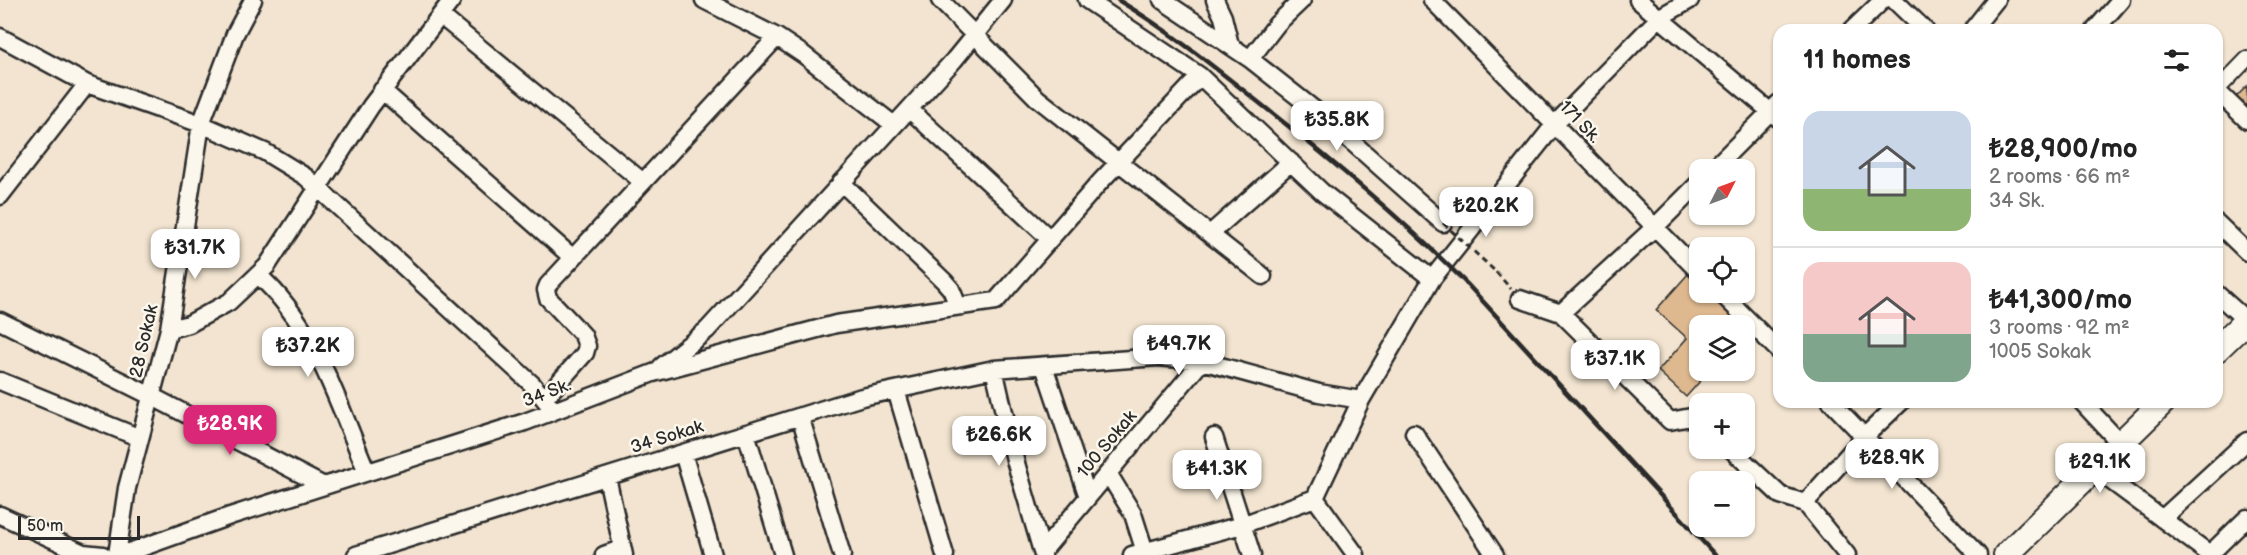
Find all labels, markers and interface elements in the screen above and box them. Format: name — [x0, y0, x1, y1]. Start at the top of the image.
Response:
icon: filters — [2160, 44, 2193, 77]
text: 11 homes — [1803, 45, 1911, 76]
street label: 171 Sk. — [1555, 96, 1605, 148]
pin: ₺35.8K — [1288, 101, 1386, 152]
text: ₺35.8K — [1305, 108, 1369, 132]
text: ₺28,900/mo — [1989, 134, 2138, 165]
icon: home — [1851, 135, 1923, 207]
north arrow — [1689, 159, 1755, 225]
map controls — [1689, 159, 1755, 537]
text: 2 rooms · 66 m² — [1989, 165, 2130, 189]
pin: ₺20.2K — [1437, 187, 1535, 238]
text: 34 Sk. — [1989, 189, 2045, 213]
text: ₺20.2K — [1453, 194, 1519, 218]
pin: ₺31.7K — [146, 229, 244, 280]
text: ₺31.7K — [165, 236, 225, 260]
button: locate — [1689, 237, 1755, 303]
text: ₺41,300/mo — [1989, 285, 2132, 316]
icon: home — [1851, 286, 1923, 358]
street label: 28 Sokak — [125, 302, 163, 380]
button: layers — [1689, 315, 1755, 381]
text: 3 rooms · 92 m² — [1989, 316, 2130, 340]
pin: ₺49.7K — [1130, 325, 1228, 376]
pin: ₺37.2K — [259, 327, 357, 378]
text: ₺49.7K — [1147, 332, 1211, 356]
text: ₺37.2K — [276, 334, 340, 358]
pin: ₺37.1K — [1566, 340, 1664, 391]
text: 1005 Sokak — [1989, 340, 2091, 364]
text: ₺37.1K — [1585, 347, 1645, 371]
street label: 34 Sk. — [520, 374, 574, 412]
button: + — [1689, 393, 1755, 459]
pin: ₺28.9K — [181, 405, 279, 456]
street label: 100 Sokak — [1073, 406, 1141, 482]
text: ₺28.9K — [197, 412, 263, 436]
street label: 34 Sokak — [628, 416, 706, 458]
pin: ₺26.6K — [950, 416, 1048, 467]
text: ₺26.6K — [966, 423, 1032, 447]
pin: ₺28.9K — [1843, 439, 1941, 490]
pin: ₺29.1K — [2051, 443, 2149, 494]
text: ₺28.9K — [1859, 446, 1925, 470]
pin: ₺41.3K — [1168, 450, 1266, 501]
text: ₺29.1K — [2069, 450, 2131, 474]
text: ₺41.3K — [1187, 457, 1247, 481]
button: − — [1689, 471, 1755, 537]
scale bar — [18, 513, 140, 540]
text: 50 m — [27, 517, 63, 536]

